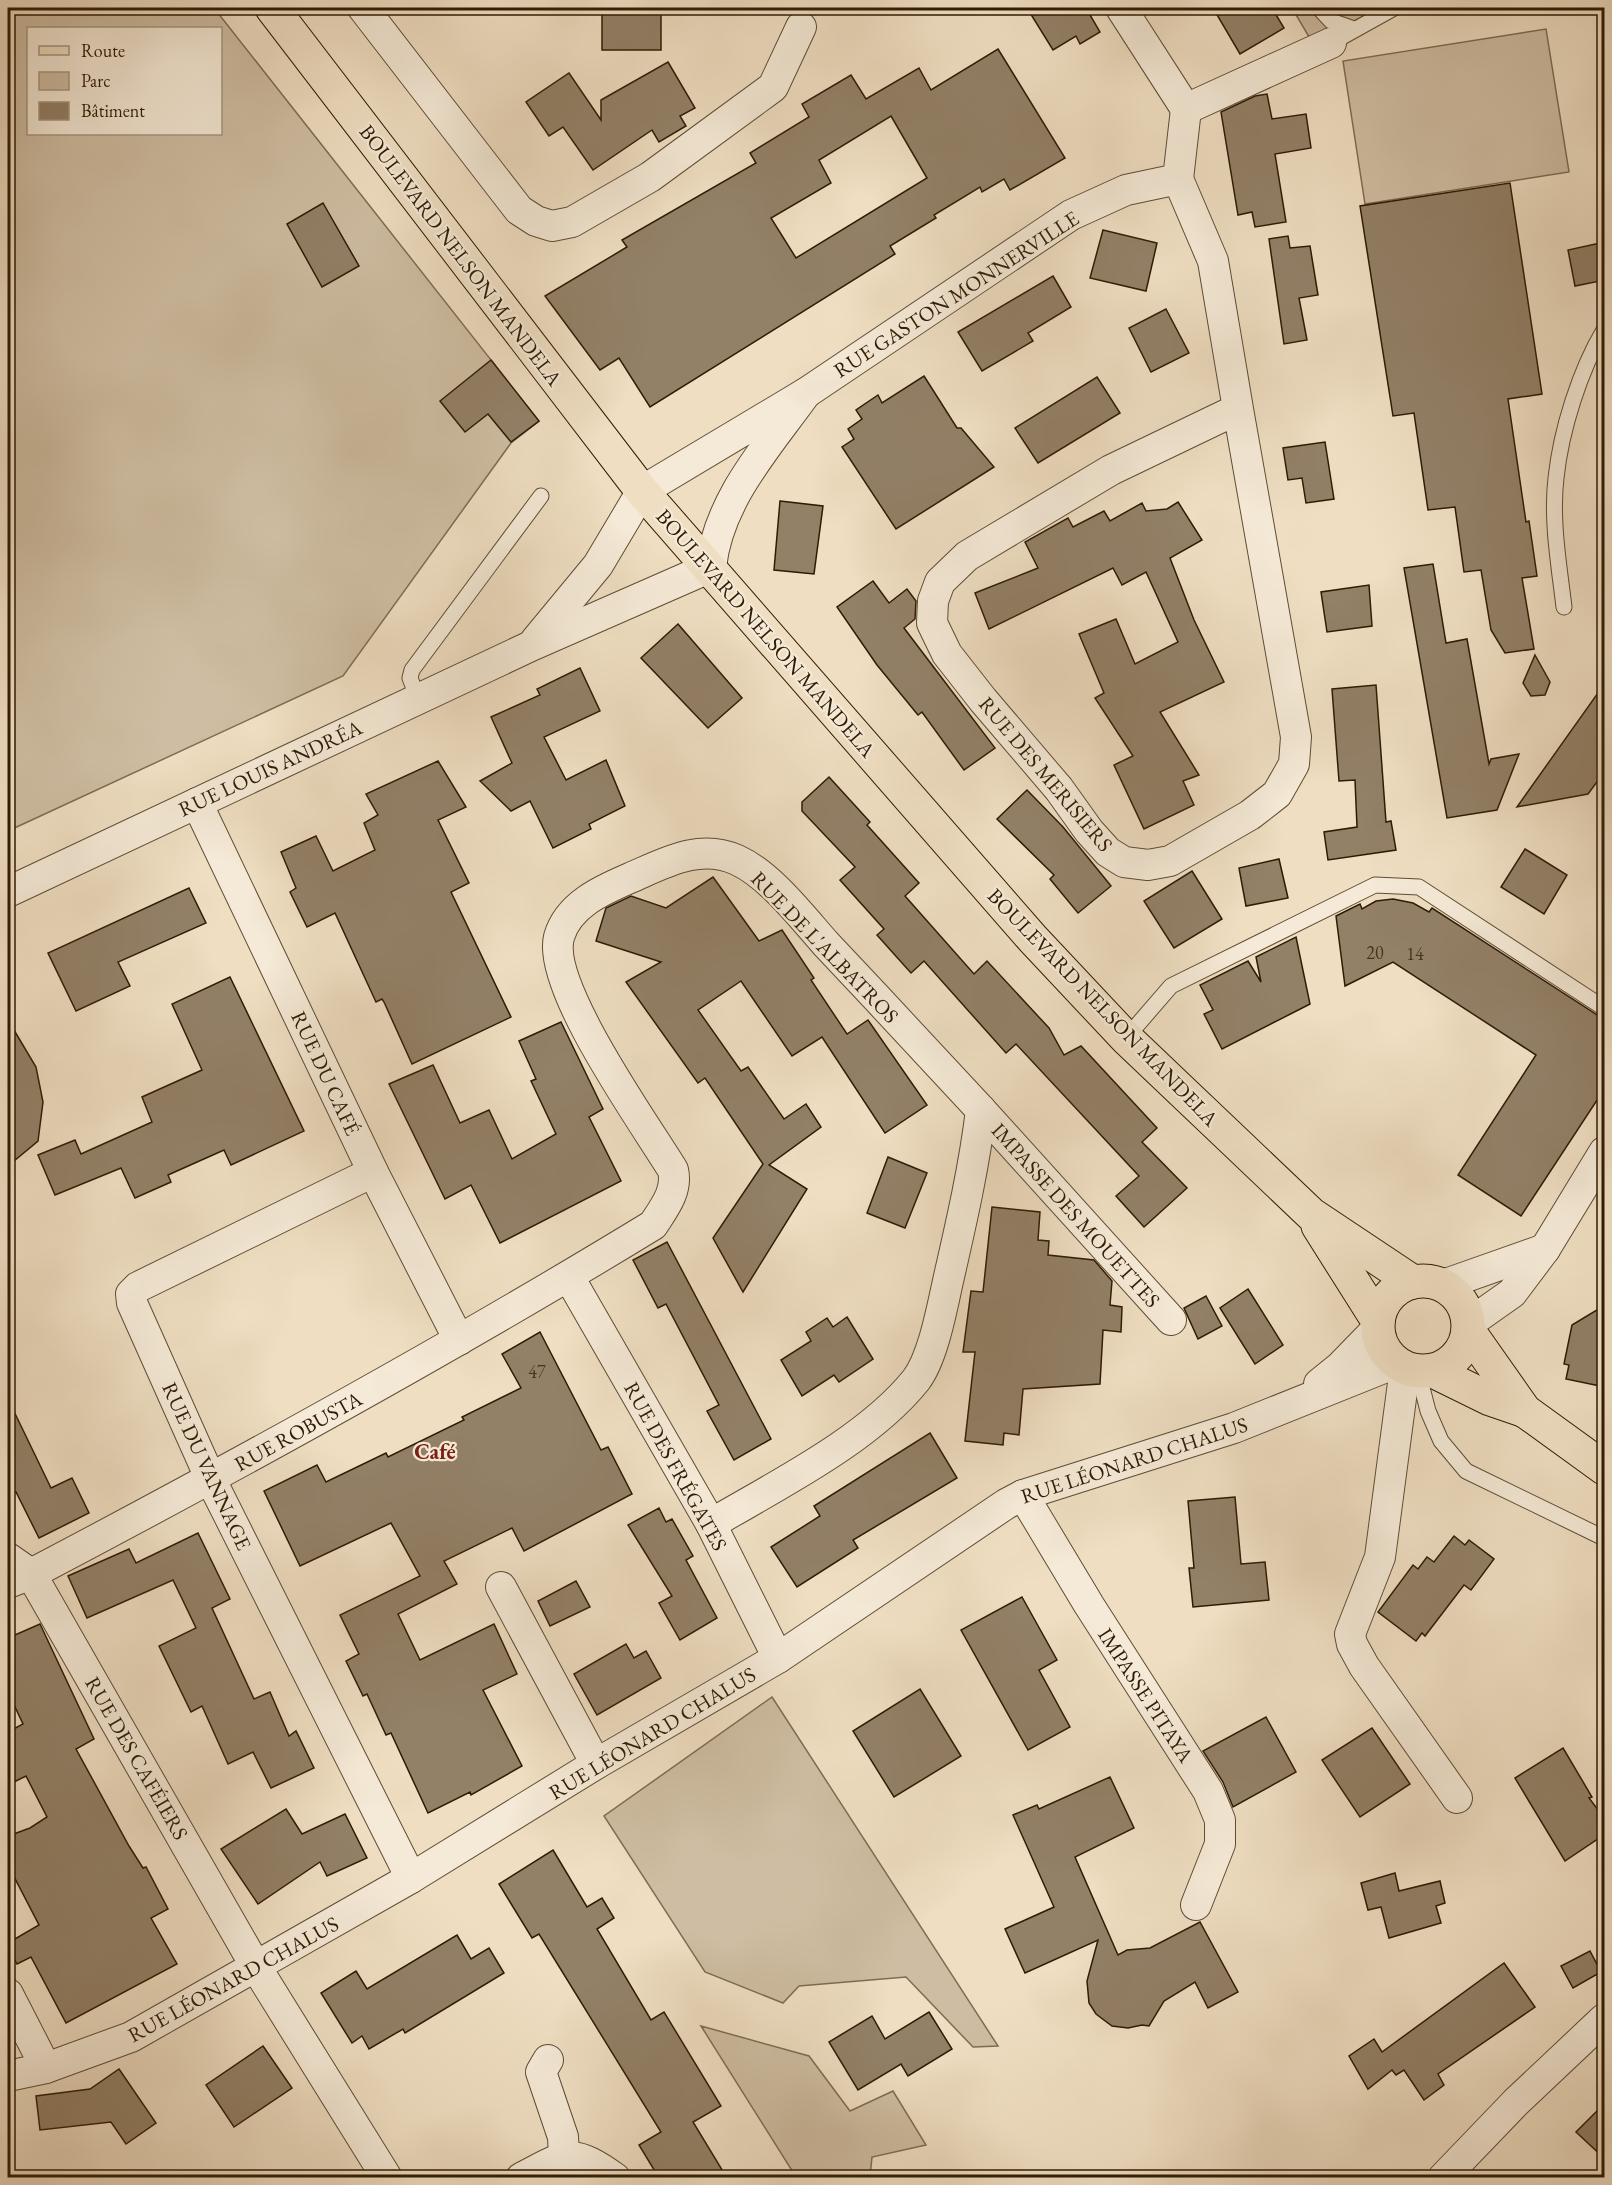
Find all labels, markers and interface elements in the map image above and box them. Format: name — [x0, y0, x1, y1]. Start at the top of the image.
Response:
legend — [27, 27, 222, 135]
text: Route — [81, 39, 125, 62]
text: Parc — [81, 69, 111, 92]
text: Bâtiment — [81, 99, 145, 122]
street label: BOULEVARD NELSON MANDELA — [354, 119, 569, 392]
street label: RUE GASTON MONNERVILLE — [828, 204, 1084, 383]
street label: BOULEVARD NELSON MANDELA — [651, 503, 882, 763]
street label: RUE DES MERISIERS — [973, 691, 1119, 857]
street label: RUE LOUIS ANDRÉA — [174, 713, 367, 822]
street label: RUE DE L'ALBATROS — [745, 865, 905, 1029]
street label: BOULEVARD NELSON MANDELA — [982, 882, 1224, 1132]
house number: 20 — [1366, 941, 1384, 964]
house number: 14 — [1406, 942, 1424, 965]
street label: RUE DU CAFÉ — [285, 1007, 367, 1140]
street label: IMPASSE DES MOUETTES — [986, 1117, 1166, 1313]
house number: 47 — [528, 1360, 546, 1383]
street label: RUE DES FRÉGATES — [618, 1377, 734, 1555]
street label: RUE DU VANNAGE — [156, 1378, 258, 1554]
street label: RUE ROBUSTA — [229, 1385, 367, 1477]
street label: RUE LÉONARD CHALUS — [1017, 1411, 1251, 1509]
district label: Café — [414, 1437, 456, 1466]
street label: IMPASSE PITAYA — [1092, 1622, 1200, 1768]
street label: RUE LÉONARD CHALUS — [544, 1660, 760, 1806]
street label: RUE DES CAFÉIERS — [79, 1672, 195, 1844]
street label: RUE LÉONARD CHALUS — [123, 1910, 343, 2048]

